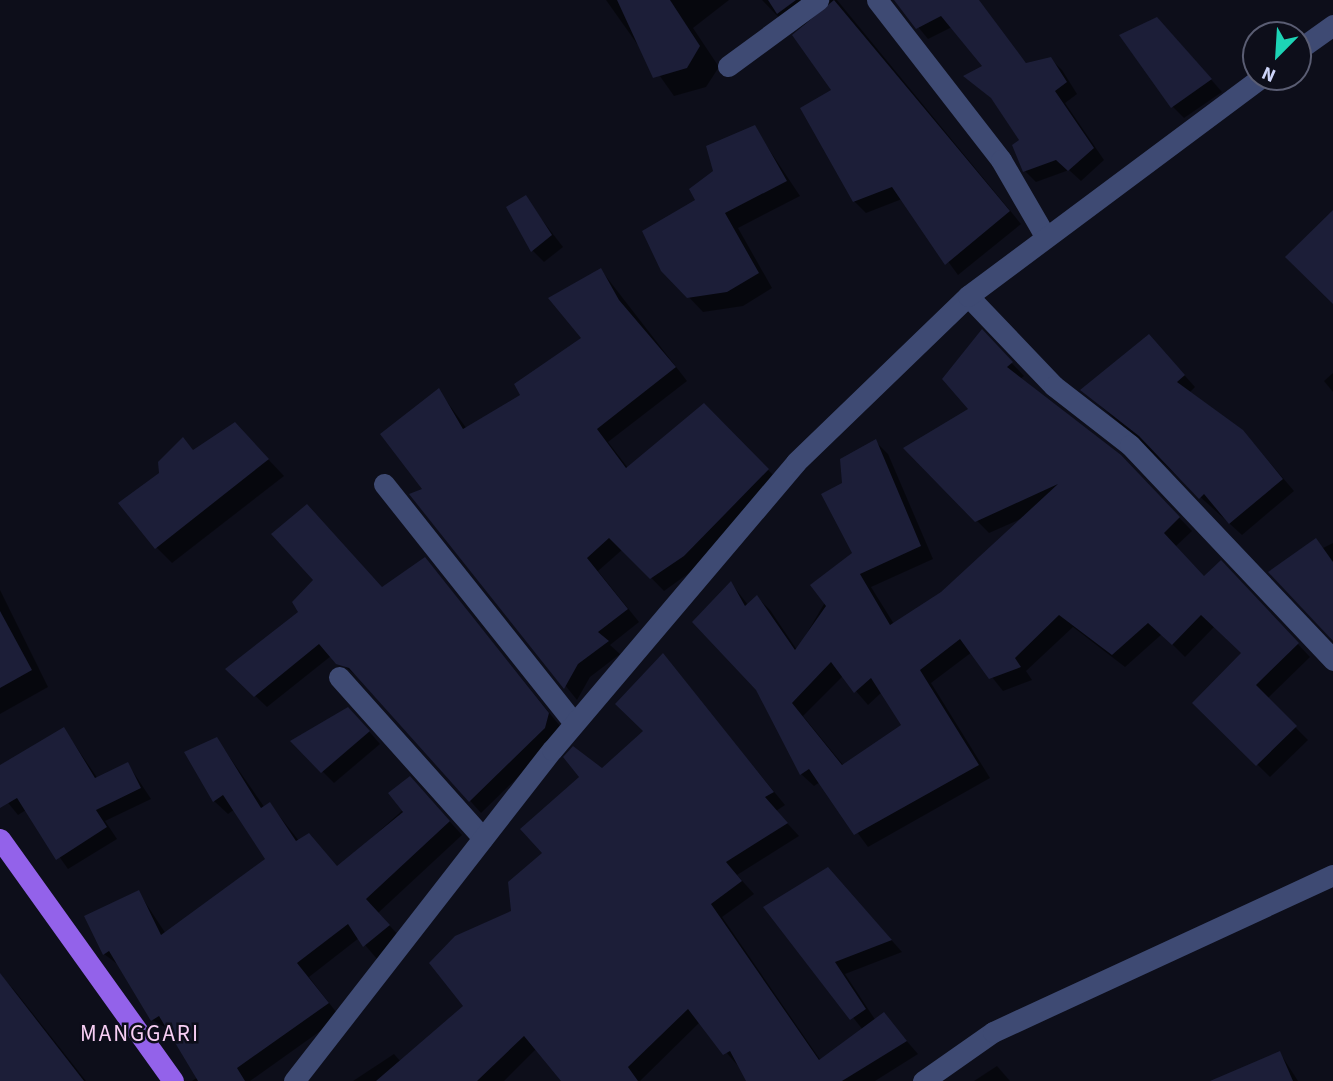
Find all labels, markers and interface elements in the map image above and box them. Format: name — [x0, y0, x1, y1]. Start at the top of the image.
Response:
north arrow — [1242, 21, 1312, 91]
text: N — [1258, 59, 1280, 89]
district label: MANGGARI — [81, 1020, 199, 1048]

